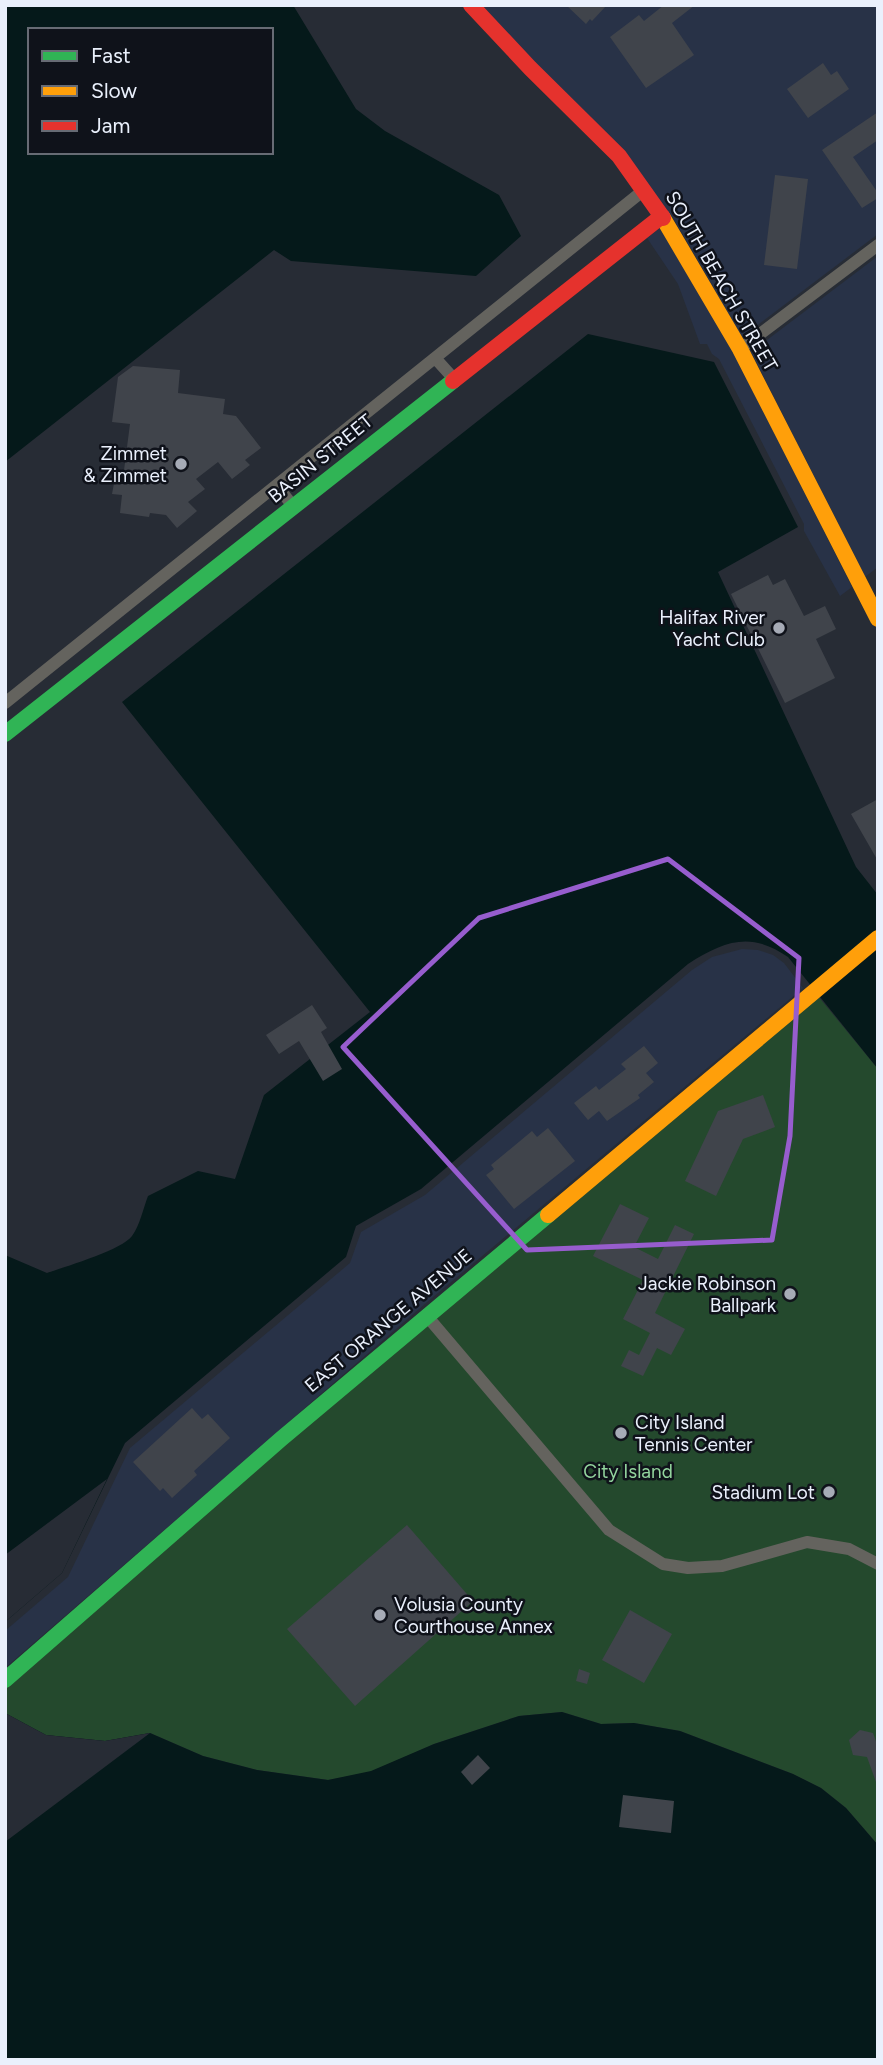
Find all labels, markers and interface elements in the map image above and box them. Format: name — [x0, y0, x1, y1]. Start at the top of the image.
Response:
legend — [28, 28, 273, 154]
text: Fast — [91, 43, 131, 68]
text: Slow — [91, 78, 137, 103]
text: Jam — [91, 113, 130, 138]
street label: SOUTH BEACH STREET — [661, 187, 783, 376]
street label: BASIN STREET — [263, 409, 378, 508]
place label: Zimmet & Zimmet — [84, 442, 167, 487]
marker: Zimmet & Zimmet — [173, 456, 189, 472]
place label: Halifax River Yacht Club — [659, 606, 766, 651]
marker: Halifax River Yacht Club — [771, 620, 787, 636]
street label: EAST ORANGE AVENUE — [300, 1244, 477, 1397]
place label: Jackie Robinson Ballpark — [638, 1272, 777, 1317]
marker: Jackie Robinson Ballpark — [782, 1286, 798, 1302]
place label: City Island Tennis Center — [635, 1411, 753, 1456]
marker: City Island Tennis Center — [613, 1425, 629, 1441]
park label: City Island — [583, 1460, 673, 1483]
place label: Stadium Lot — [711, 1481, 815, 1504]
marker: Stadium Lot — [821, 1484, 837, 1500]
place label: Volusia County Courthouse Annex — [394, 1593, 552, 1638]
marker: Volusia County Courthouse Annex — [372, 1607, 388, 1623]

